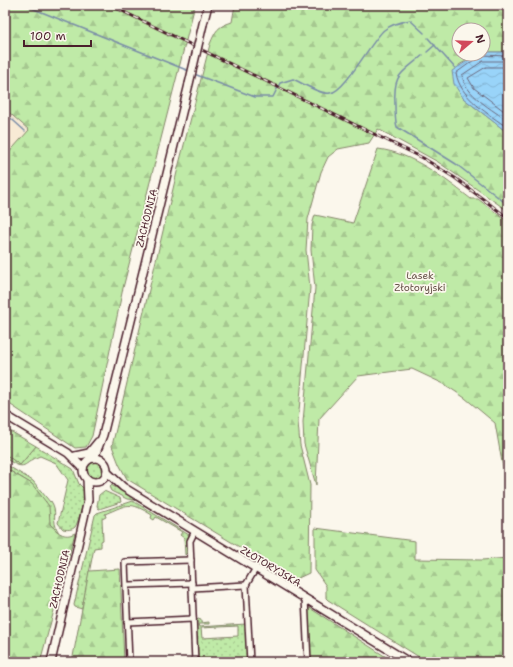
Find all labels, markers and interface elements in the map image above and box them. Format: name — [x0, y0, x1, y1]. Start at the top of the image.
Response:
scale bar — [24, 22, 91, 48]
north arrow — [451, 22, 491, 62]
text: 100 m — [30, 28, 66, 44]
text: N — [471, 32, 489, 46]
street label: ZACHODNIA — [133, 187, 160, 249]
park label: Lasek Złotoryjski — [394, 269, 446, 294]
street label: ZŁOTORYJSKA — [238, 543, 303, 590]
street label: ZACHODNIA — [46, 548, 73, 610]

